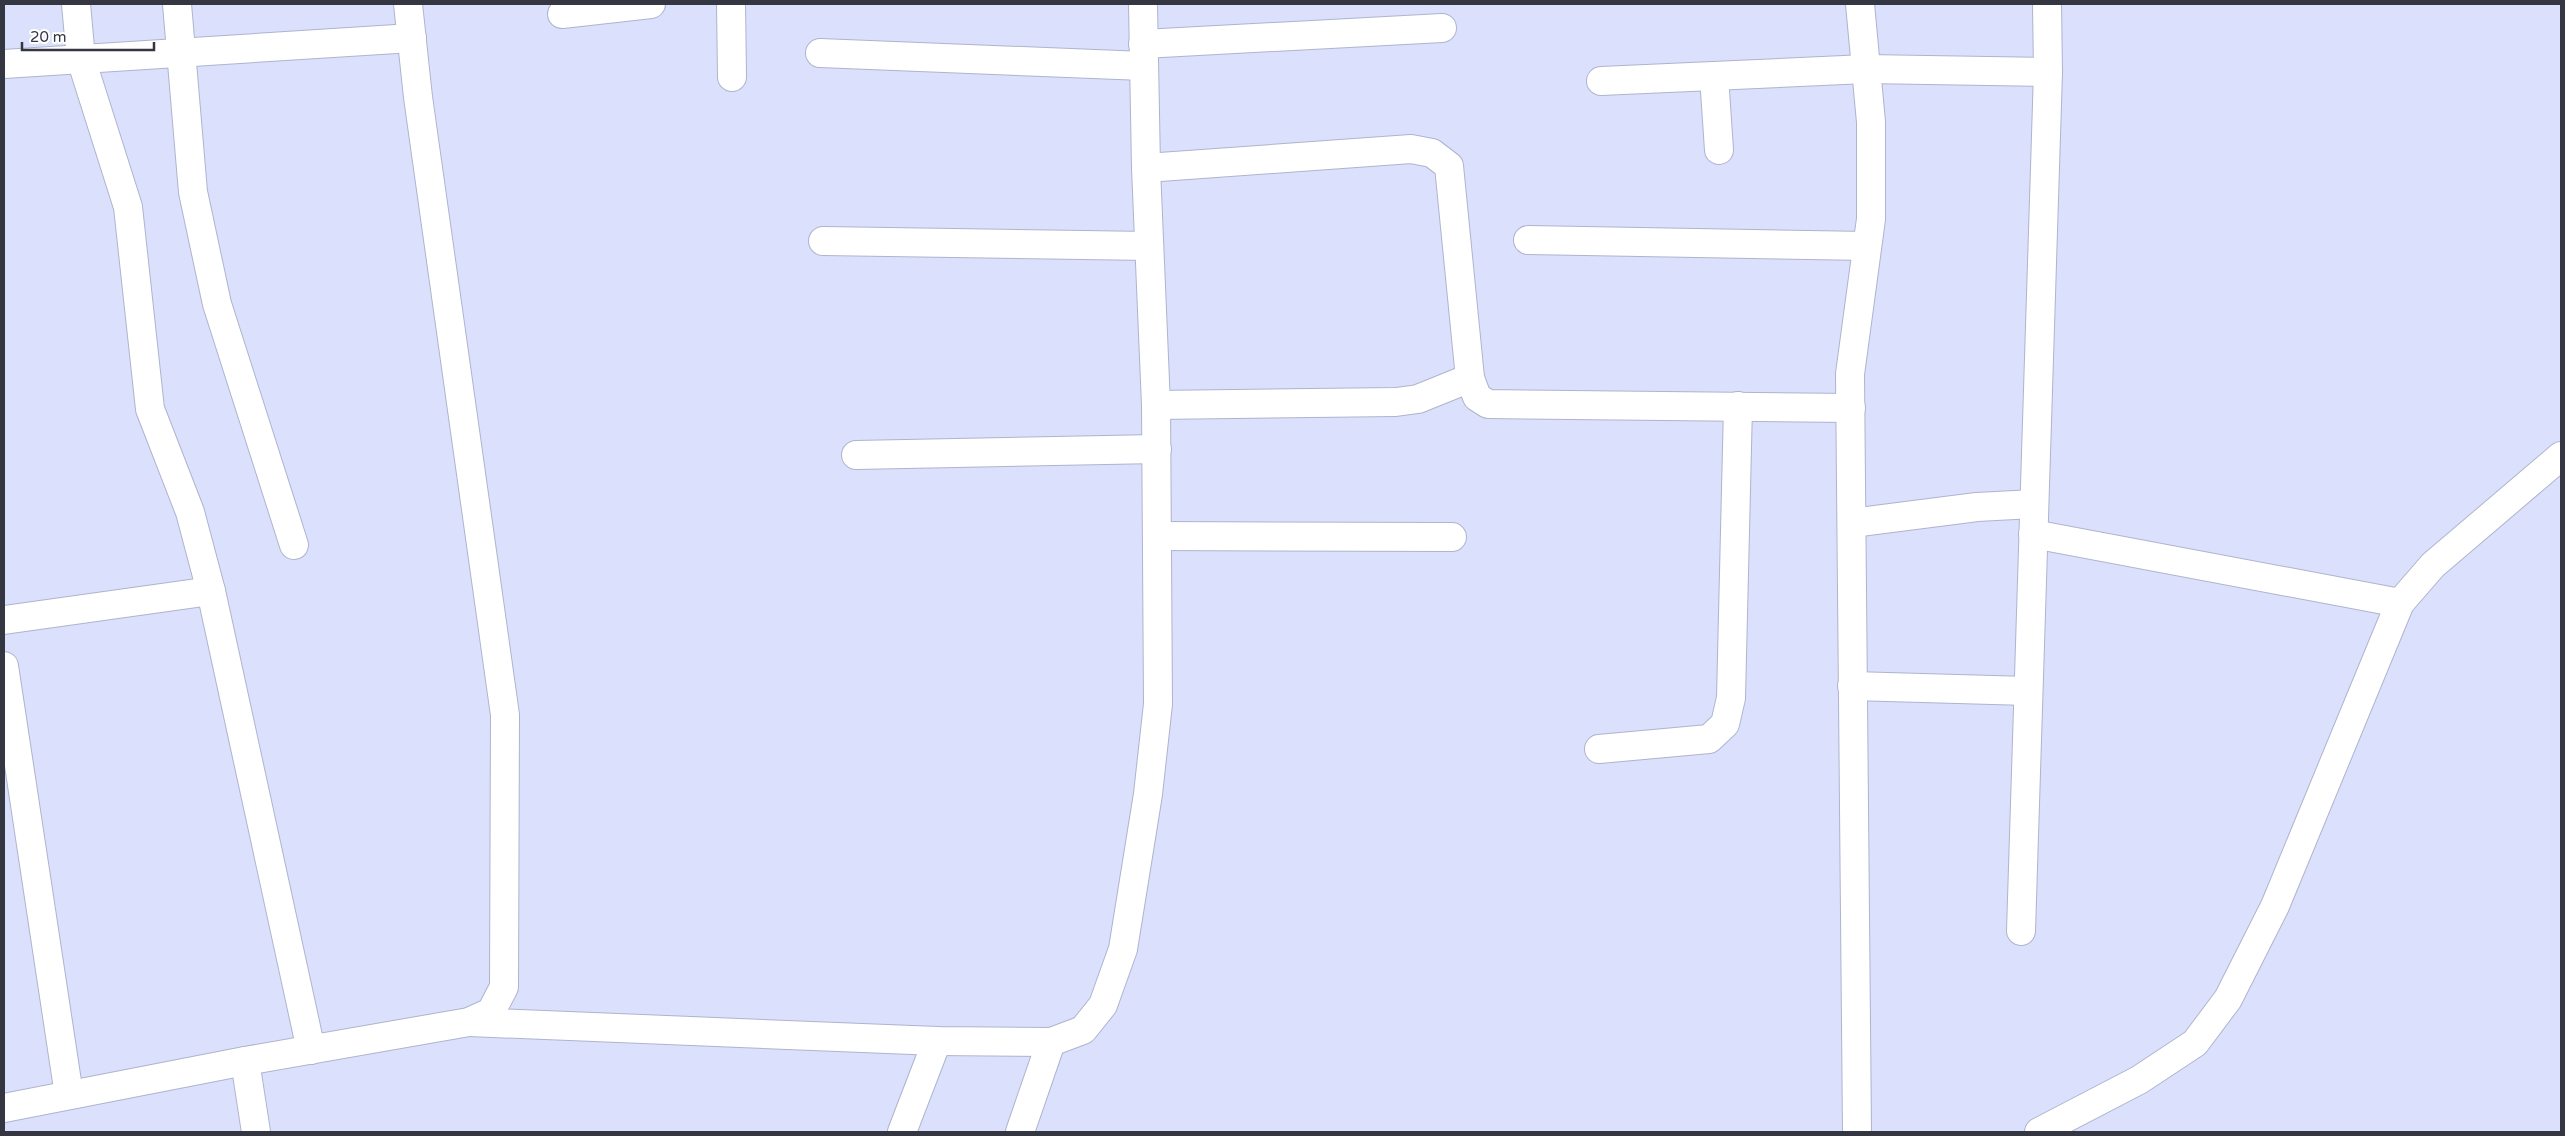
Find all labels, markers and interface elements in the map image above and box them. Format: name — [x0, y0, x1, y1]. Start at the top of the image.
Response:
scale bar — [22, 20, 155, 52]
text: 20 m — [30, 28, 67, 46]

